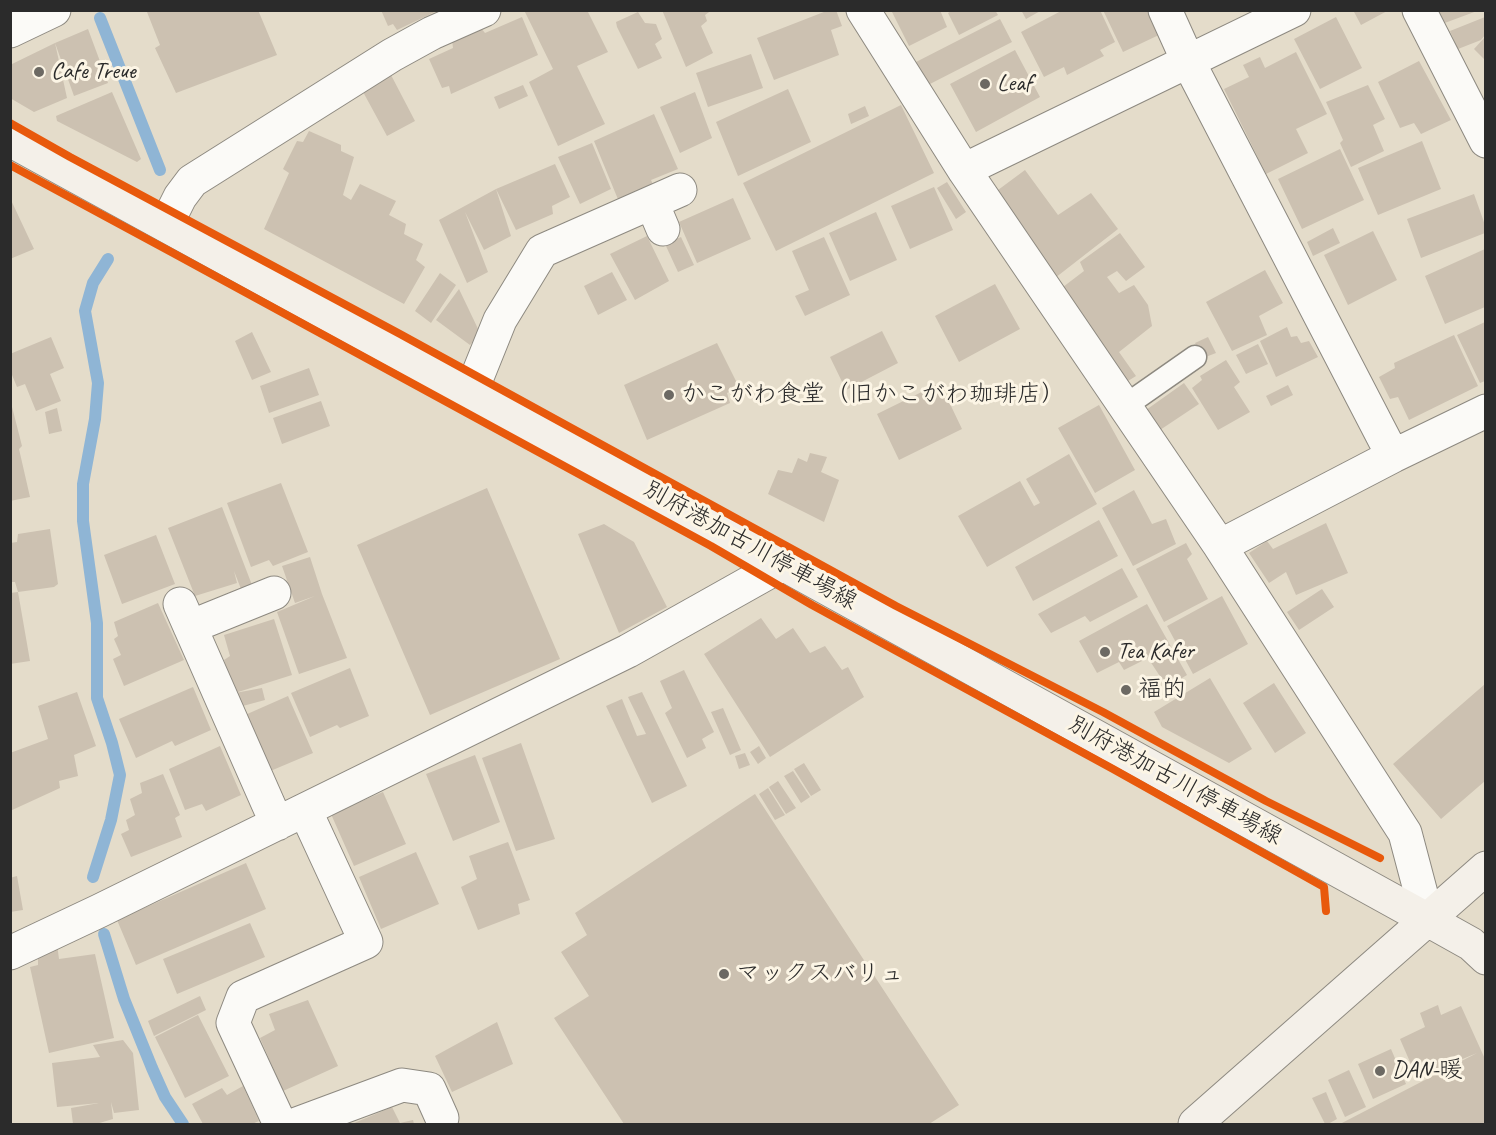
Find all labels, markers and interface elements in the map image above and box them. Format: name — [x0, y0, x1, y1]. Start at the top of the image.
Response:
place label: Cafe Treue — [51, 58, 136, 86]
marker: Cafe Treue — [32, 65, 46, 79]
place label: Leaf — [997, 70, 1032, 98]
marker: Leaf — [978, 77, 992, 91]
place label: かこがわ食堂（旧かこがわ珈琲店） — [681, 381, 1065, 409]
marker: かこがわ食堂（旧かこがわ珈琲店） — [662, 388, 676, 402]
street label: 別府港加古川停車場線 — [638, 475, 862, 617]
place label: Tea Kafer — [1117, 638, 1194, 666]
marker: Tea Kafer — [1098, 645, 1112, 659]
place label: 福的 — [1138, 676, 1186, 704]
marker: 福的 — [1119, 683, 1133, 697]
street label: 別府港加古川停車場線 — [1063, 710, 1287, 852]
place label: マックスバリュ — [736, 960, 904, 988]
marker: マックスバリュ — [717, 967, 731, 981]
place label: DAN-暖 — [1392, 1057, 1463, 1085]
marker: DAN-暖 — [1373, 1064, 1387, 1078]

